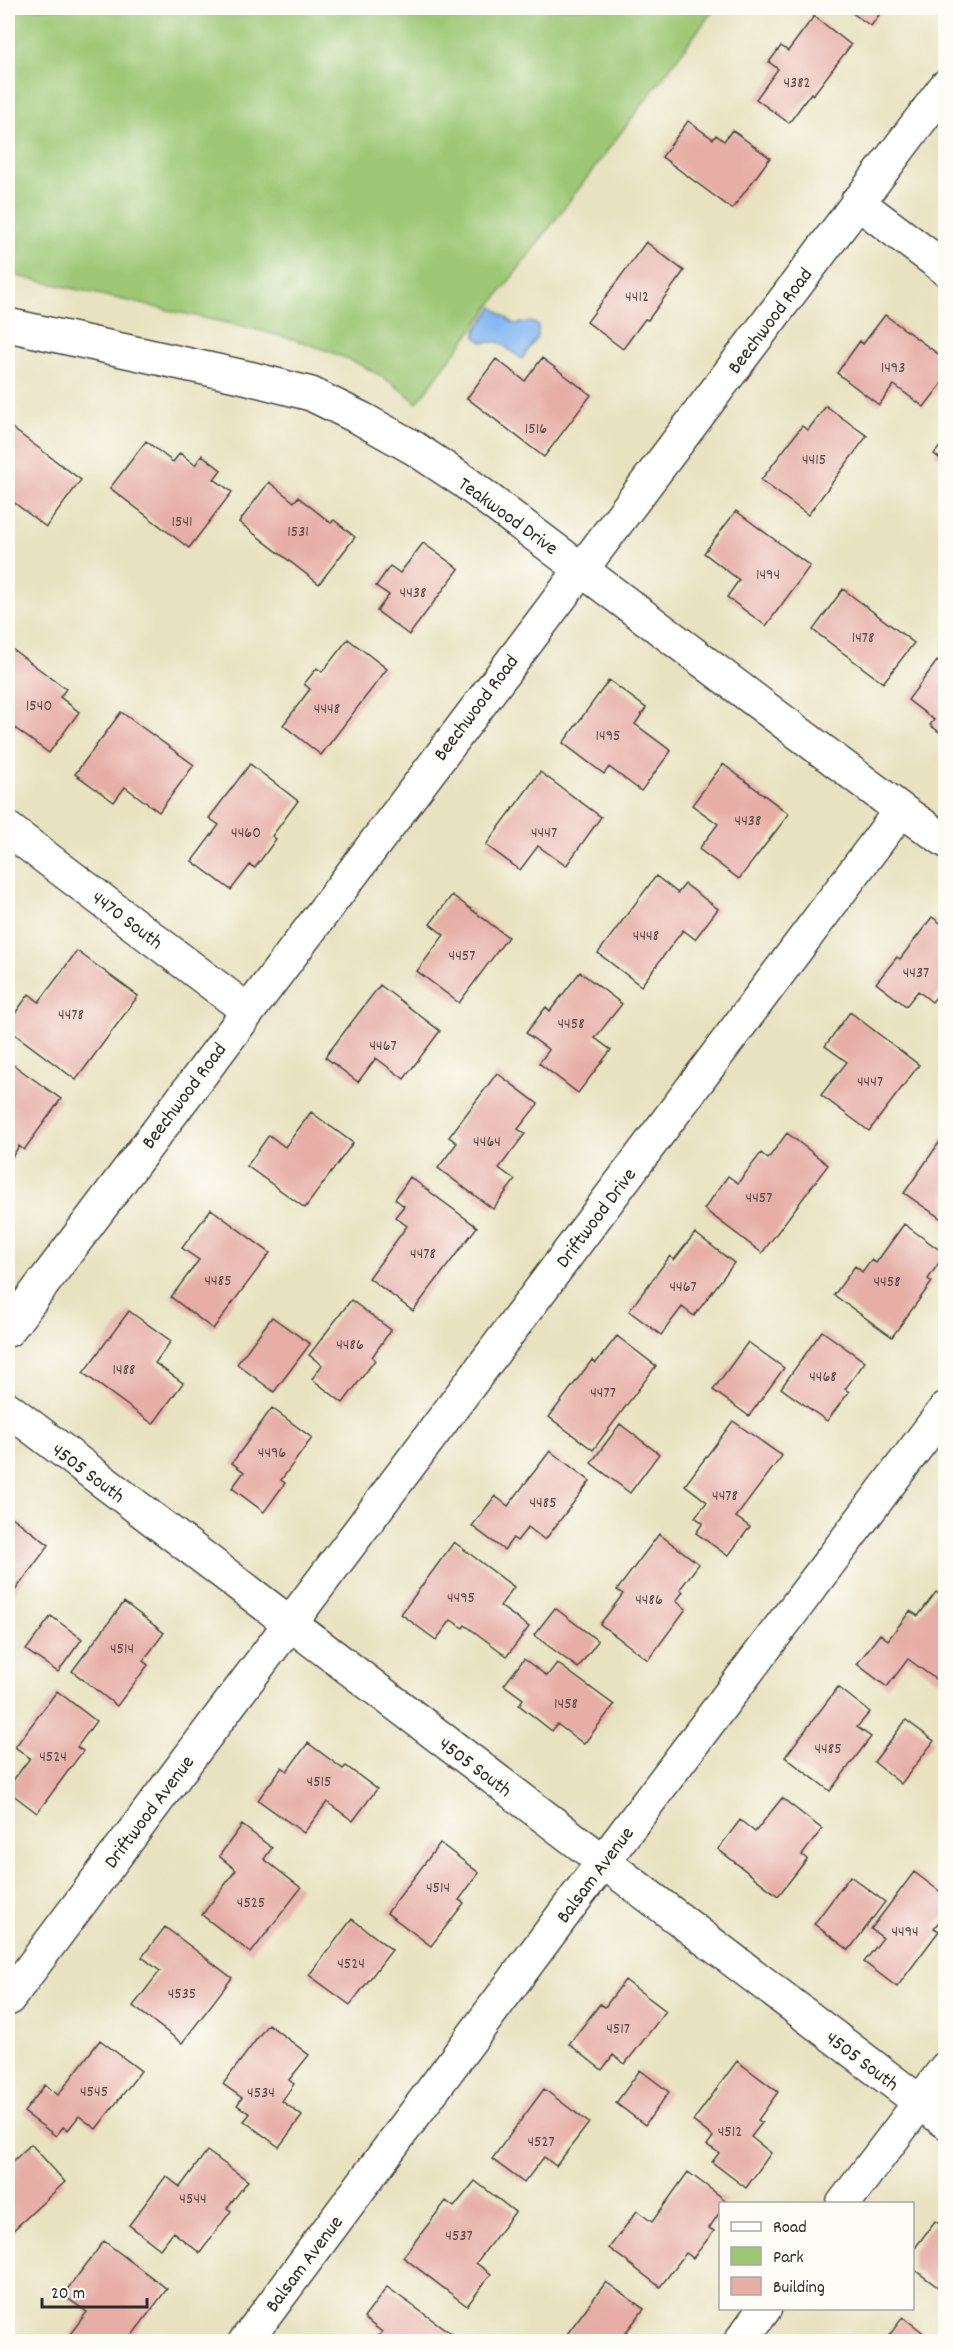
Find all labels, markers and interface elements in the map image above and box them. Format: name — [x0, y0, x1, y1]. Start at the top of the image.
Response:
house number: 4382 — [783, 72, 811, 95]
street label: Beechwood Road — [722, 263, 821, 381]
house number: 4412 — [625, 286, 649, 309]
house number: 1493 — [881, 357, 905, 380]
house number: 1516 — [525, 418, 547, 441]
house number: 4415 — [802, 449, 826, 472]
street label: Teakwood Drive — [451, 472, 563, 563]
house number: 1541 — [171, 511, 193, 534]
house number: 1531 — [287, 521, 309, 544]
house number: 1494 — [756, 564, 780, 587]
house number: 4438 — [400, 582, 426, 605]
house number: 1478 — [852, 627, 874, 650]
street label: Beechwood Road — [428, 650, 527, 768]
house number: 1540 — [26, 695, 52, 718]
house number: 4448 — [314, 698, 340, 721]
house number: 1495 — [596, 725, 620, 748]
house number: 4438 — [735, 810, 761, 833]
house number: 4460 — [231, 822, 261, 845]
house number: 4447 — [531, 822, 557, 845]
street label: 4470 South — [85, 885, 168, 957]
house number: 4448 — [633, 925, 659, 948]
house number: 4457 — [449, 945, 475, 968]
house number: 4437 — [903, 962, 929, 985]
house number: 4478 — [58, 1004, 84, 1027]
house number: 4458 — [557, 1013, 585, 1036]
house number: 4467 — [369, 1035, 397, 1058]
street label: Beechwood Road — [136, 1038, 235, 1156]
house number: 4447 — [857, 1071, 883, 1094]
house number: 4464 — [473, 1131, 501, 1154]
street label: Driftwood Drive — [550, 1163, 645, 1275]
house number: 4457 — [746, 1187, 772, 1210]
house number: 4478 — [410, 1243, 436, 1266]
house number: 4485 — [204, 1270, 232, 1293]
house number: 4458 — [873, 1271, 901, 1294]
house number: 4467 — [669, 1276, 697, 1299]
house number: 4486 — [336, 1334, 364, 1357]
house number: 1488 — [113, 1359, 135, 1382]
house number: 4468 — [809, 1366, 837, 1389]
house number: 4477 — [590, 1382, 616, 1405]
street label: 4505 South — [45, 1438, 130, 1511]
house number: 4496 — [258, 1442, 286, 1465]
house number: 4478 — [712, 1485, 738, 1508]
house number: 4485 — [529, 1492, 557, 1515]
house number: 4495 — [447, 1587, 475, 1610]
house number: 4486 — [635, 1589, 663, 1612]
house number: 4514 — [110, 1638, 134, 1661]
house number: 1458 — [554, 1693, 578, 1716]
street label: 4505 South — [432, 1732, 517, 1805]
house number: 4485 — [814, 1738, 842, 1761]
house number: 4524 — [39, 1746, 67, 1769]
street label: Driftwood Avenue — [99, 1750, 202, 1875]
house number: 4515 — [307, 1771, 331, 1794]
street label: Balsam Avenue — [551, 1822, 642, 1930]
house number: 4514 — [426, 1877, 450, 1900]
house number: 4525 — [237, 1892, 265, 1915]
house number: 4494 — [891, 1921, 919, 1944]
house number: 4524 — [337, 1953, 365, 1976]
house number: 4535 — [168, 1983, 196, 2006]
house number: 4517 — [606, 2018, 630, 2041]
street label: 4505 South — [819, 2026, 904, 2099]
house number: 4545 — [80, 2081, 108, 2104]
house number: 4534 — [247, 2082, 275, 2105]
house number: 4512 — [718, 2121, 742, 2144]
house number: 4527 — [527, 2131, 555, 2154]
house number: 4544 — [179, 2188, 207, 2211]
legend — [719, 2202, 914, 2310]
street label: Balsam Avenue — [260, 2211, 351, 2319]
text: Road — [773, 2216, 807, 2241]
house number: 4537 — [445, 2225, 473, 2248]
text: Park — [773, 2246, 804, 2271]
scale bar — [42, 2271, 147, 2309]
text: Building — [773, 2276, 825, 2301]
text: 20 m — [51, 2282, 85, 2307]

